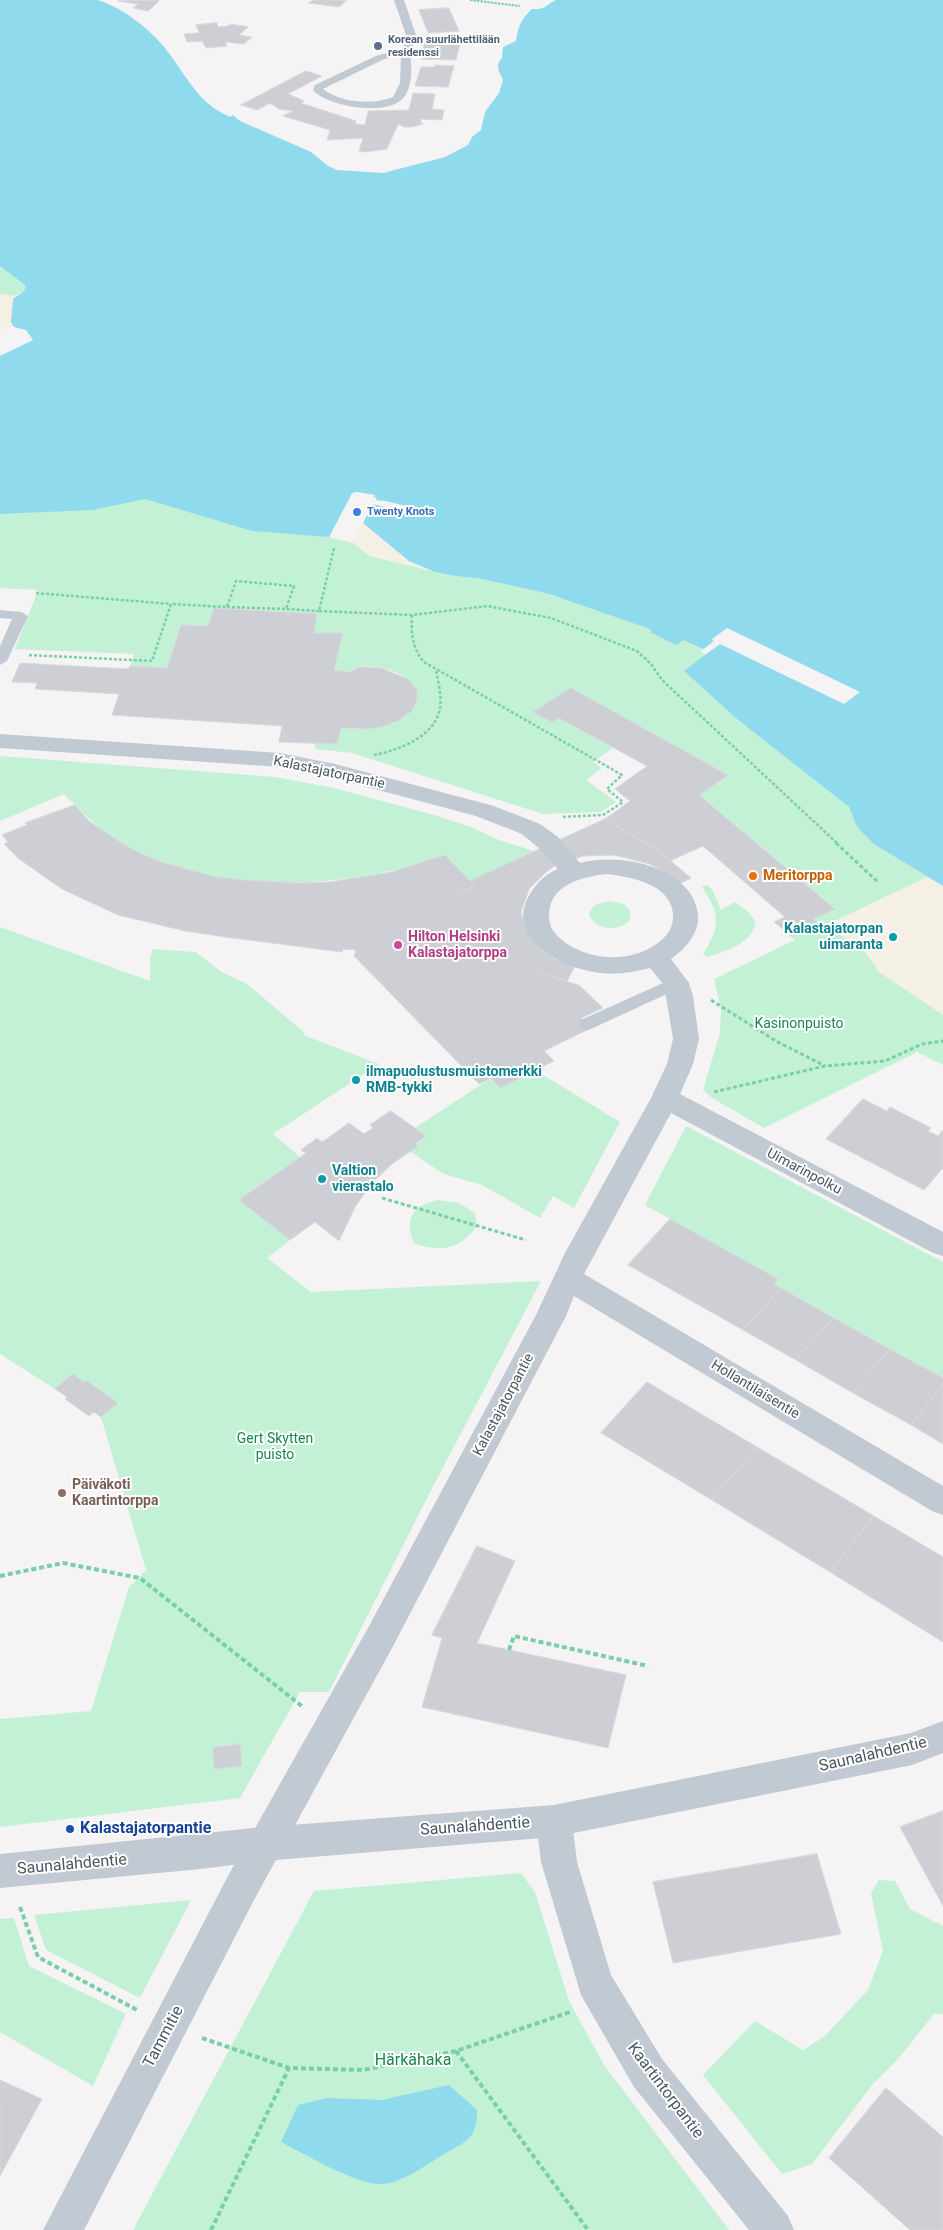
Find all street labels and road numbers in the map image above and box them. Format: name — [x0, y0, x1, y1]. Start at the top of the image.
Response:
street label: Kalastajatorpantie — [272, 753, 386, 793]
street label: Uimarinpolku — [764, 1145, 844, 1199]
street label: Kalastajatorpantie — [470, 1351, 538, 1459]
street label: Hollantilaisentie — [708, 1357, 802, 1423]
street label: Saunalahdentie — [817, 1733, 929, 1777]
street label: Saunalahdentie — [420, 1814, 530, 1840]
street label: Saunalahdentie — [16, 1851, 128, 1879]
street label: Tammitie — [140, 2003, 188, 2071]
street label: Kaartintorpantie — [623, 2039, 707, 2143]

